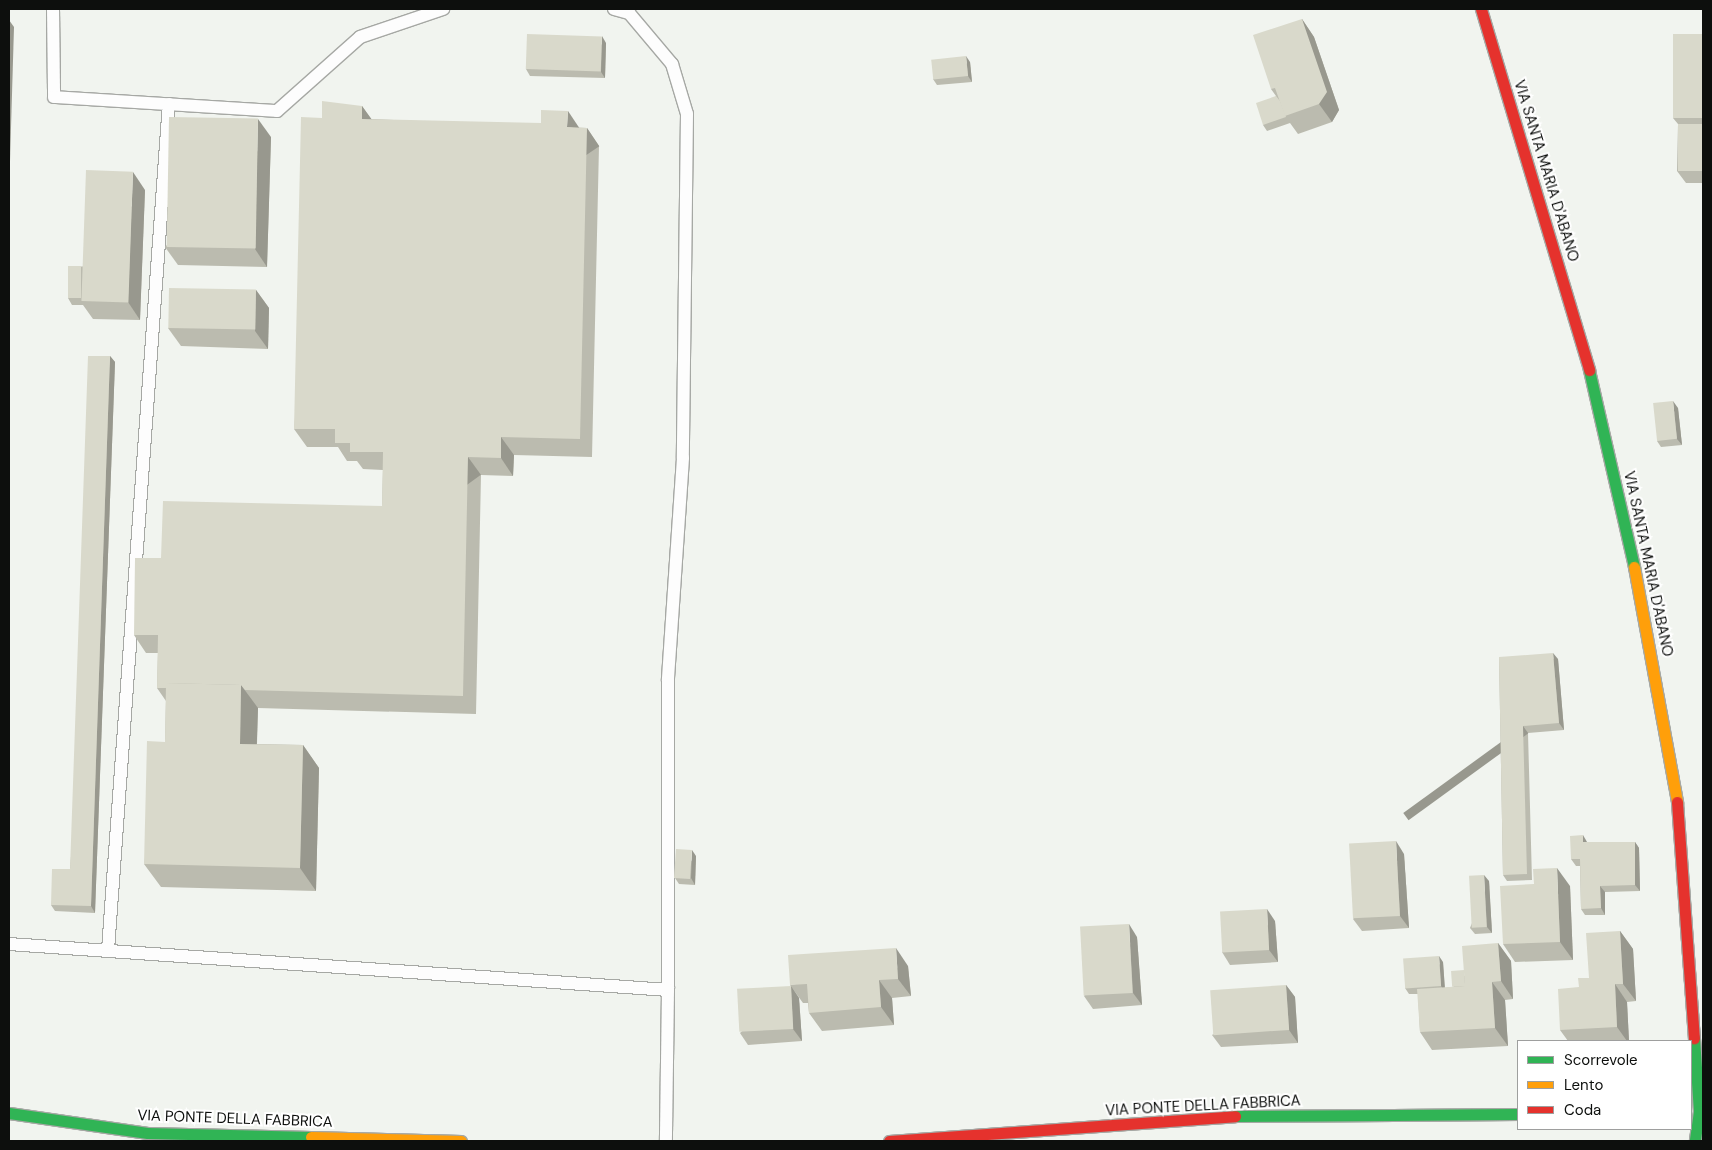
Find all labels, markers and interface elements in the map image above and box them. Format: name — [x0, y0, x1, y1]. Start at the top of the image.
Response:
street label: VIA SANTA MARIA D'ABANO — [1510, 78, 1582, 264]
street label: VIA SANTA MARIA D'ABANO — [1620, 470, 1676, 658]
legend — [1517, 1040, 1692, 1130]
text: Scorrevole — [1564, 1050, 1638, 1070]
text: Lento — [1564, 1075, 1603, 1095]
street label: VIA PONTE DELLA FABBRICA — [1105, 1092, 1301, 1120]
text: Coda — [1564, 1100, 1601, 1120]
street label: VIA PONTE DELLA FABBRICA — [137, 1107, 333, 1131]

